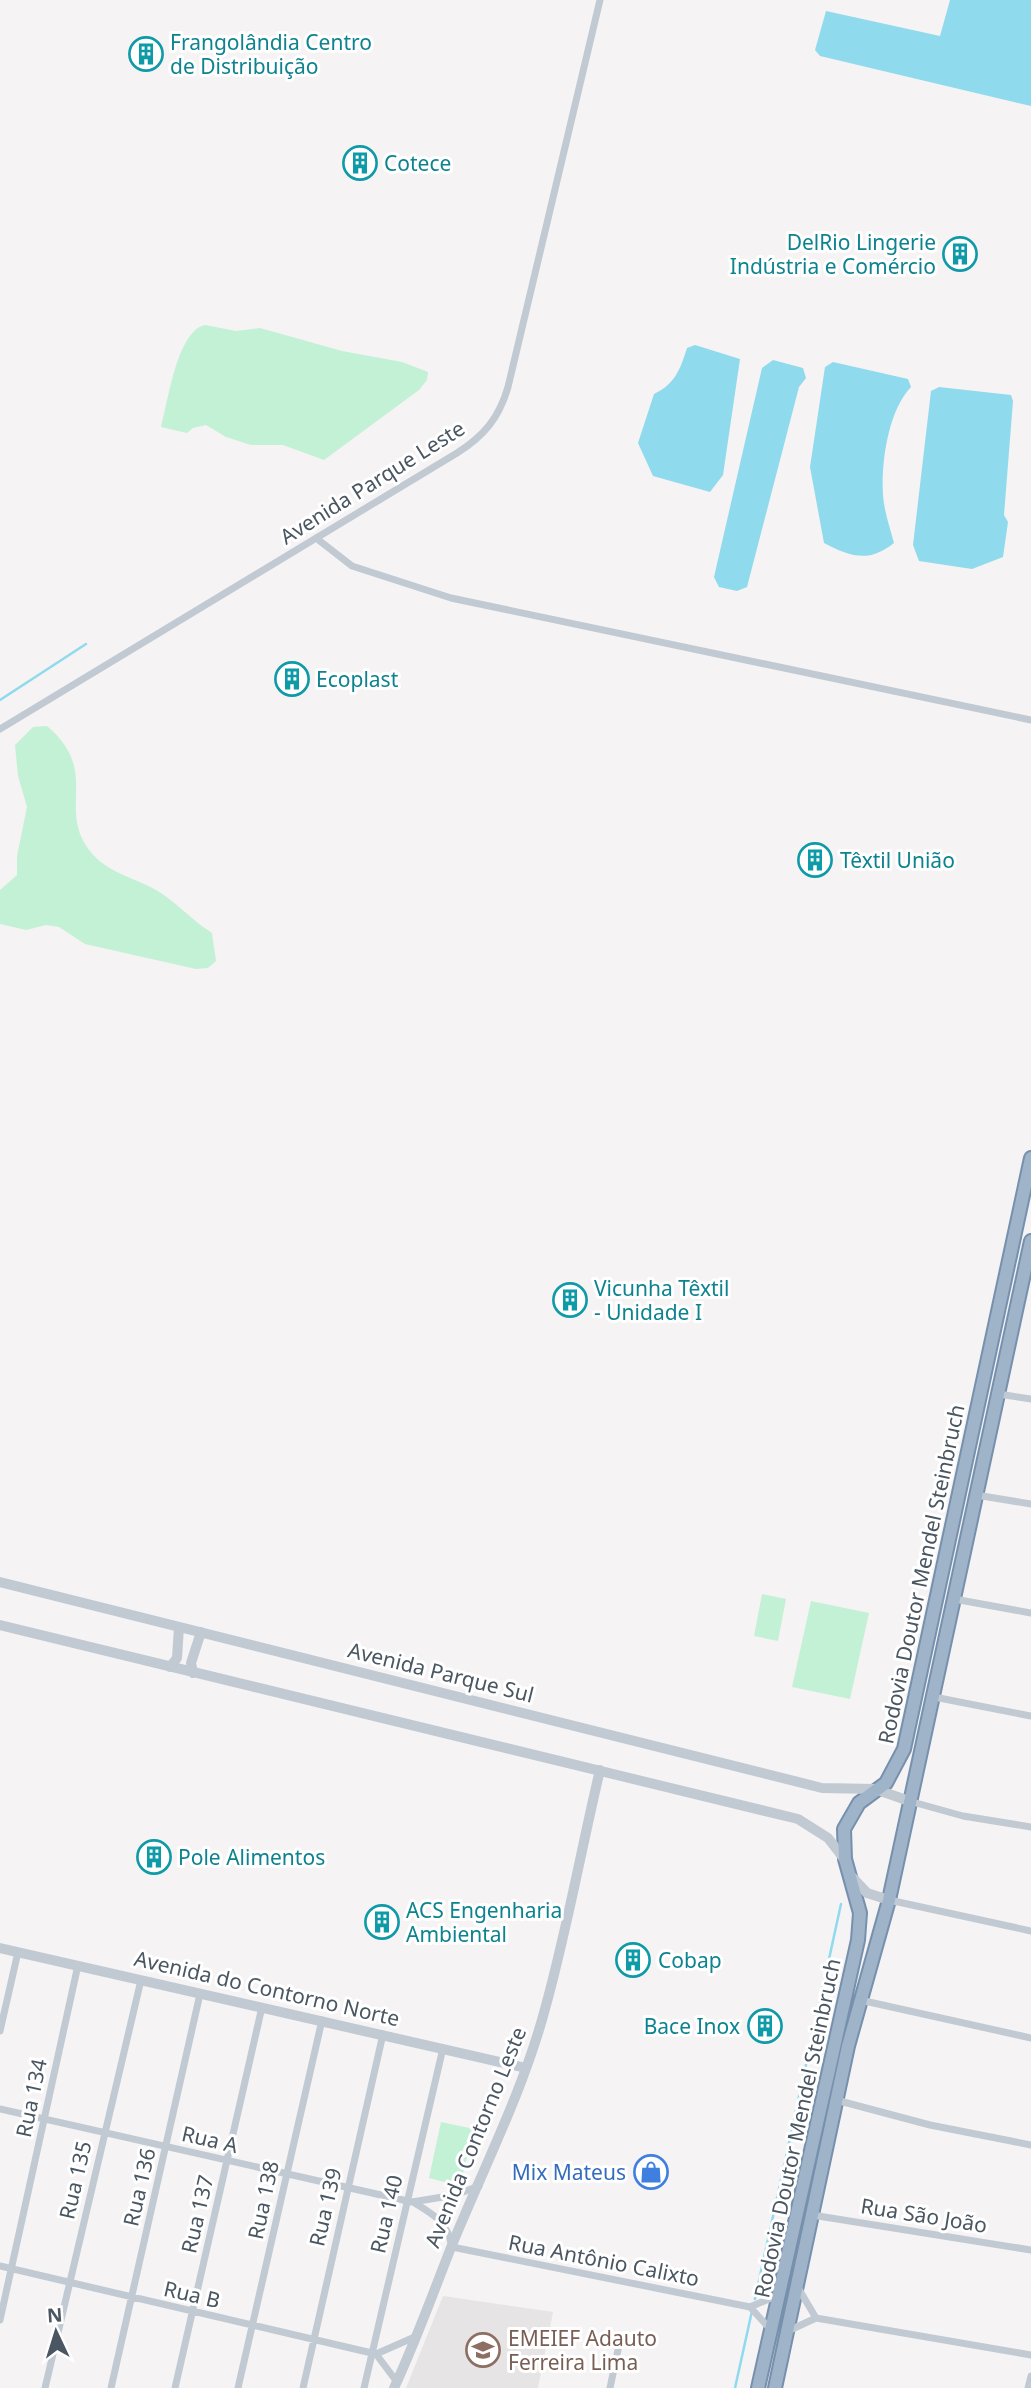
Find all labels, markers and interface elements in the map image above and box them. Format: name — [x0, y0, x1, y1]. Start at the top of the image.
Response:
place label: Frangolândia Centro de Distribuição — [170, 28, 372, 80]
building icon: Frangolândia Centro de Distribuição — [127, 35, 165, 73]
building icon: Cotece — [341, 144, 379, 182]
place label: Cotece — [384, 149, 451, 177]
place label: DelRio Lingerie Indústria e Comércio — [730, 228, 936, 280]
building icon: DelRio Lingerie Indústria e Comércio — [941, 235, 979, 273]
street label: Avenida Parque Leste — [274, 414, 470, 550]
building icon: Ecoplast — [273, 660, 311, 698]
place label: Ecoplast — [316, 665, 399, 693]
building icon: Têxtil União — [796, 841, 834, 879]
place label: Têxtil União — [840, 846, 955, 874]
place label: Vicunha Têxtil - Unidade I — [594, 1274, 729, 1326]
building icon: Vicunha Têxtil - Unidade I — [551, 1281, 589, 1319]
street label: Rodovia Doutor Mendel Steinbruch — [871, 1402, 971, 1746]
street label: Avenida Parque Sul — [345, 1635, 537, 1709]
building icon: Pole Alimentos — [135, 1838, 173, 1876]
place label: Pole Alimentos — [178, 1843, 325, 1871]
place label: ACS Engenharia Ambiental — [406, 1896, 562, 1948]
building icon: ACS Engenharia Ambiental — [363, 1903, 401, 1941]
building icon: Cobap — [614, 1941, 652, 1979]
street label: Avenida do Contorno Norte — [132, 1944, 402, 2032]
place label: Cobap — [658, 1946, 722, 1974]
street label: Rodovia Doutor Mendel Steinbruch — [747, 1956, 847, 2300]
building icon: Bace Inox — [746, 2007, 784, 2045]
place label: Bace Inox — [644, 2012, 740, 2040]
street label: Avenida Contorno Leste — [418, 2022, 532, 2252]
street label: Rua 134 — [9, 2056, 53, 2140]
street label: Rua A — [179, 2119, 241, 2159]
street label: Rua 135 — [52, 2138, 98, 2222]
street label: Rua 136 — [116, 2145, 162, 2229]
shop icon: Mix Mateus — [632, 2153, 670, 2191]
street label: Rua 138 — [241, 2158, 285, 2242]
place label: Mix Mateus — [512, 2158, 626, 2186]
street label: Rua 139 — [302, 2165, 348, 2249]
street label: Rua 137 — [174, 2172, 220, 2256]
street label: Rua 140 — [363, 2172, 409, 2256]
street label: Rua São João — [859, 2191, 989, 2239]
street label: Rua Antônio Calixto — [506, 2228, 702, 2292]
street label: Rua B — [161, 2274, 223, 2314]
north arrow — [21, 2297, 91, 2367]
text: N — [46, 2302, 63, 2329]
place label: EMEIEF Adauto Ferreira Lima — [508, 2324, 657, 2376]
school or university icon: EMEIEF Adauto Ferreira Lima — [464, 2331, 502, 2369]

